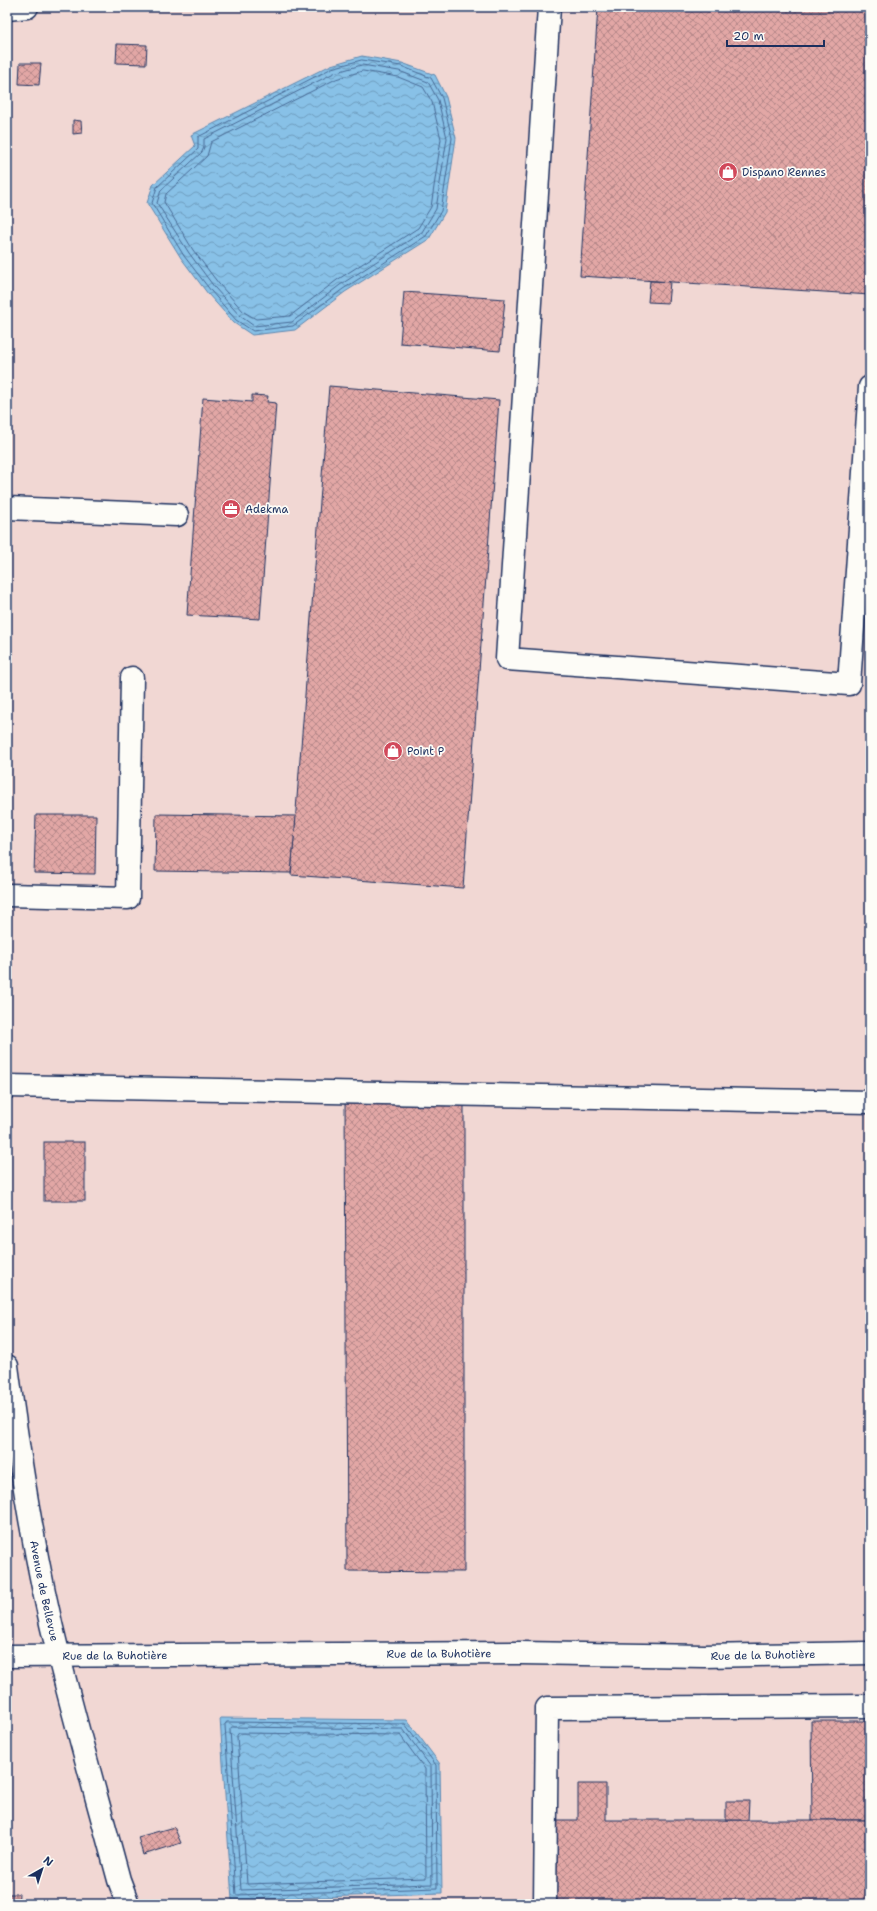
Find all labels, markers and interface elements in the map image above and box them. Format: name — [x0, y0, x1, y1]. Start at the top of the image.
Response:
scale bar — [727, 22, 824, 48]
text: 20 m — [733, 28, 764, 44]
shop icon: Dispano Rennes — [717, 161, 739, 183]
place label: Dispano Rennes — [742, 165, 826, 180]
office icon: Adekma — [220, 498, 242, 520]
place label: Adekma — [245, 502, 289, 517]
shop icon: Point P — [382, 740, 404, 762]
place label: Point P — [407, 744, 444, 759]
street label: Avenue de Bellevue — [26, 1539, 62, 1643]
street label: Rue de la Buhotière — [387, 1646, 491, 1662]
street label: Rue de la Buhotière — [710, 1647, 815, 1664]
street label: Rue de la Buhotière — [63, 1648, 167, 1664]
north arrow — [22, 1849, 62, 1889]
text: N — [40, 1853, 56, 1870]

